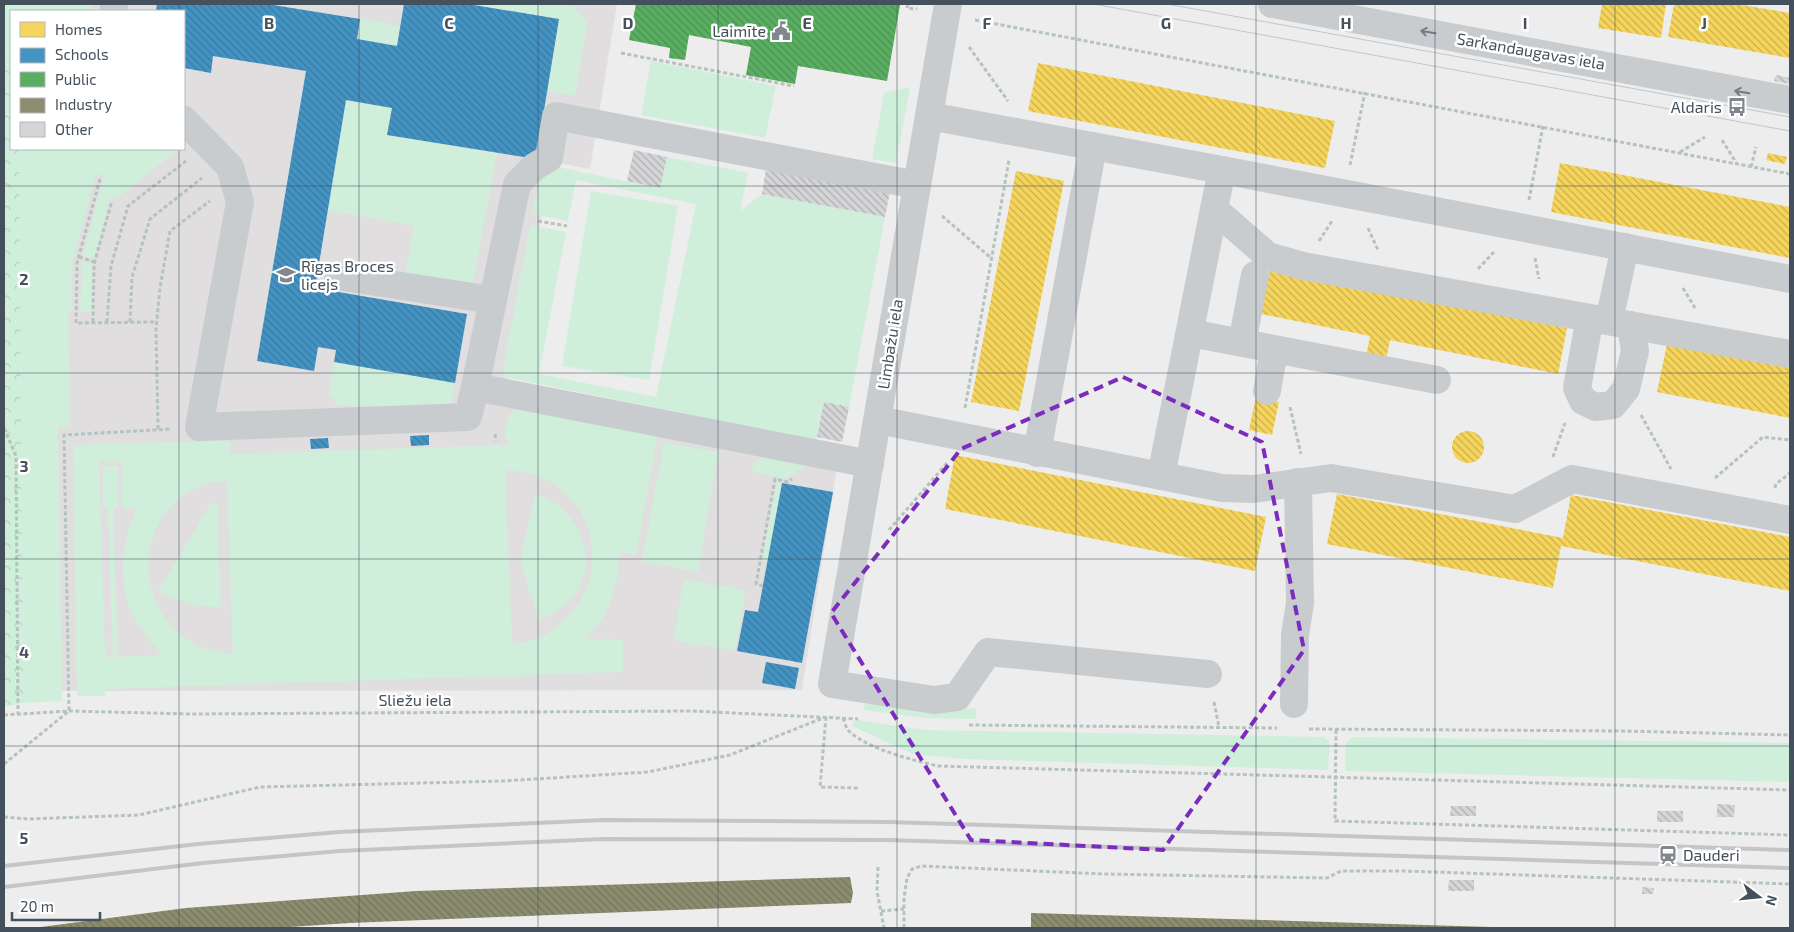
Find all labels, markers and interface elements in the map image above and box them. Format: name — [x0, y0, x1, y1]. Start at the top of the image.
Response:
legend — [10, 10, 185, 150]
text: B — [264, 13, 274, 32]
text: C — [444, 13, 454, 32]
text: D — [623, 13, 634, 32]
text: E — [802, 13, 812, 32]
text: F — [983, 13, 992, 32]
text: G — [1161, 13, 1171, 32]
text: H — [1340, 13, 1352, 32]
text: I — [1523, 13, 1527, 32]
text: J — [1701, 13, 1707, 32]
text: Homes — [55, 20, 102, 38]
public building icon: Laimīte — [770, 20, 792, 42]
place label: Laimīte — [712, 21, 766, 40]
one-way arrow — [1420, 27, 1436, 37]
street label: Sarkandaugavas iela — [1456, 28, 1607, 73]
text: Schools — [55, 45, 109, 63]
text: Public — [55, 70, 96, 88]
one-way arrow — [1735, 86, 1751, 96]
text: Industry — [55, 95, 112, 113]
bus stop icon: Aldaris — [1726, 96, 1748, 118]
place label: Aldaris — [1671, 97, 1722, 116]
text: Other — [55, 120, 94, 138]
place label: Rīgas Broces licejs — [301, 256, 394, 294]
school or university icon: Rīgas Broces licejs — [275, 264, 297, 286]
text: 2 — [19, 269, 29, 288]
street label: Limbažu iela — [873, 297, 906, 390]
text: 3 — [19, 456, 29, 475]
text: 4 — [19, 642, 29, 661]
street label: Sliežu iela — [378, 690, 452, 709]
text: 5 — [20, 828, 29, 847]
station icon: Dauderi — [1657, 844, 1679, 866]
place label: Dauderi — [1683, 845, 1740, 864]
north arrow — [1734, 872, 1784, 922]
scale bar — [12, 890, 100, 922]
text: N — [1762, 894, 1782, 908]
text: 20 m — [20, 897, 54, 915]

